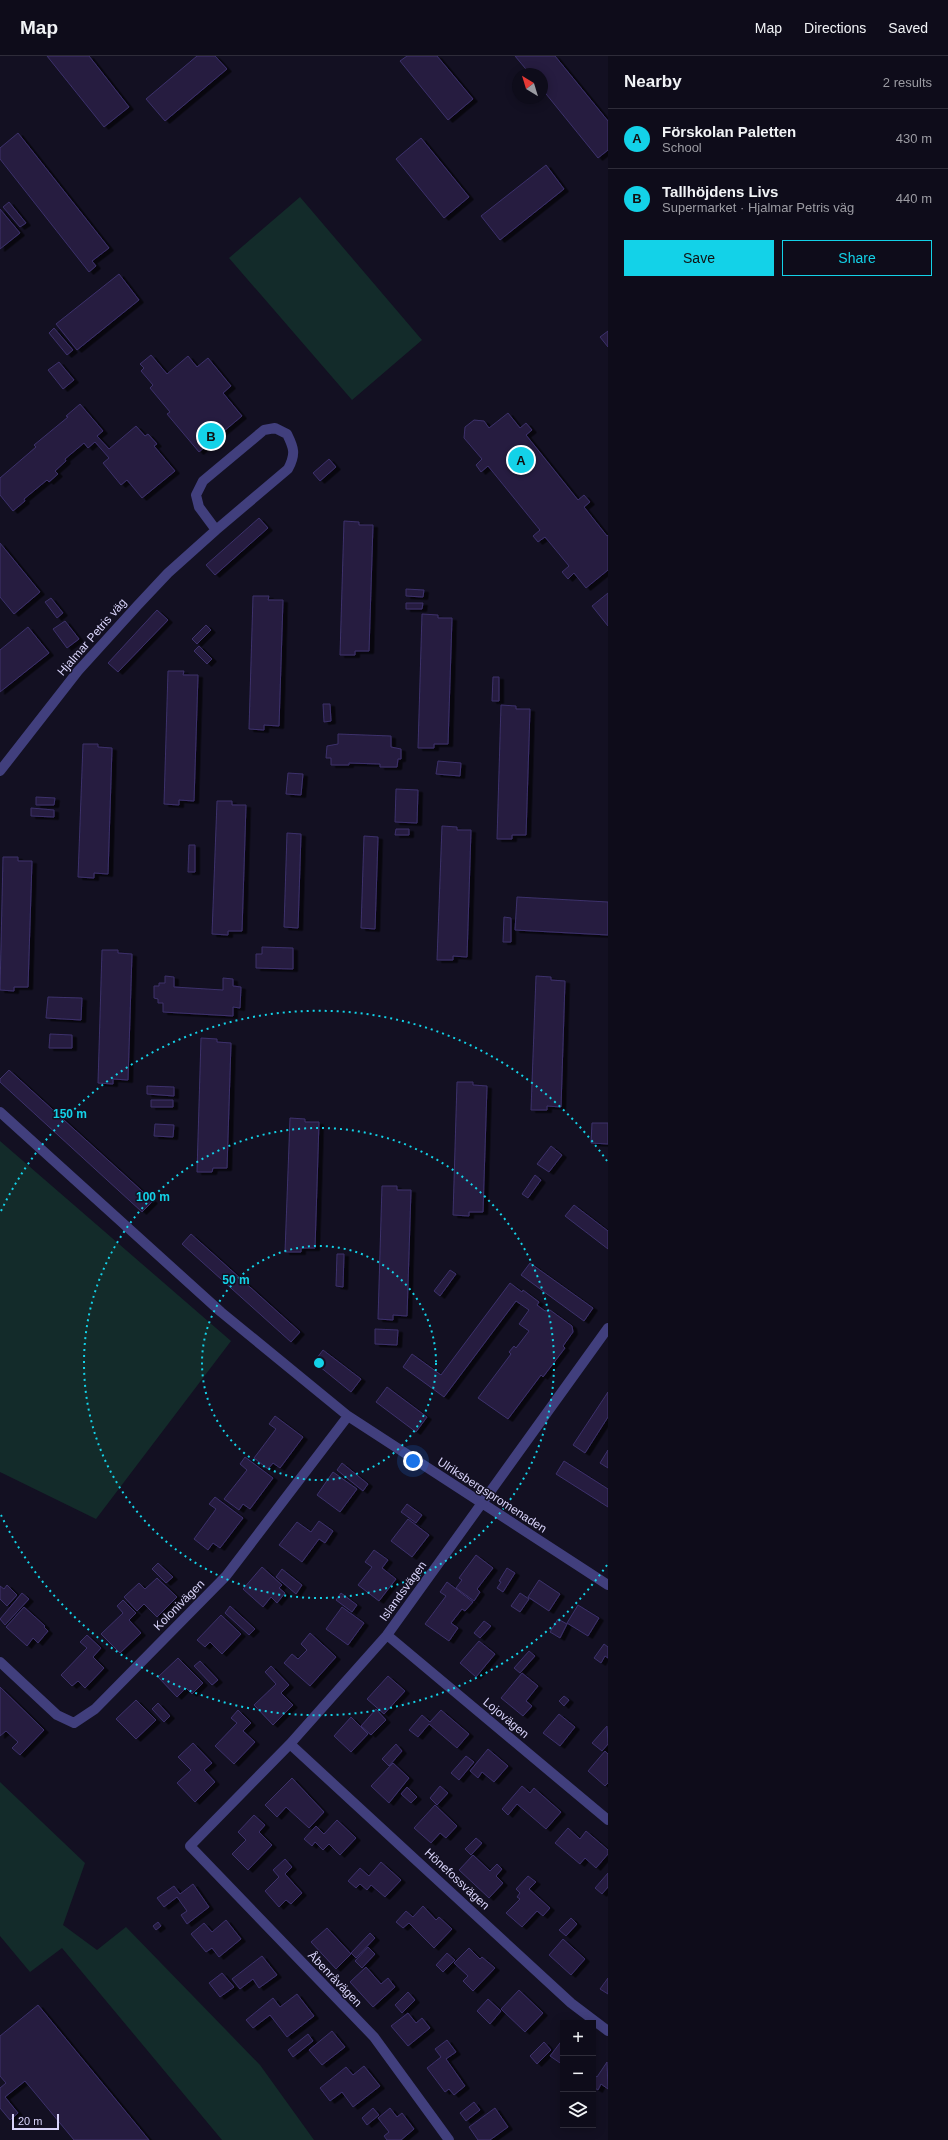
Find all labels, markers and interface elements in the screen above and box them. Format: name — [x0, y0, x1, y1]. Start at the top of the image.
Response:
text: Map — [20, 17, 58, 38]
text: Map — [755, 20, 782, 36]
text: Directions — [804, 20, 866, 36]
text: Saved — [888, 20, 928, 36]
north arrow — [512, 68, 548, 104]
text: Nearby — [624, 72, 682, 91]
text: 2 results — [883, 75, 932, 90]
text: Förskolan Paletten — [662, 123, 796, 140]
text: A — [632, 131, 642, 146]
text: 430 m — [896, 131, 932, 146]
text: School — [662, 140, 702, 155]
text: Tallhöjdens Livs — [662, 183, 778, 200]
text: B — [632, 191, 642, 206]
text: 440 m — [896, 191, 932, 206]
text: Supermarket · Hjalmar Petris väg — [662, 200, 854, 215]
button: Save — [624, 240, 774, 276]
button: Share — [782, 240, 932, 276]
pin: B — [198, 421, 224, 451]
pin: A — [508, 445, 534, 475]
street label: Hjalmar Petris väg — [55, 595, 129, 679]
text: 150 m — [53, 1107, 87, 1121]
text: 100 m — [136, 1190, 170, 1204]
text: 50 m — [222, 1273, 250, 1287]
centre of rings — [312, 1356, 326, 1370]
your location — [403, 1451, 423, 1471]
street label: Ulriksbergspromenaden — [435, 1454, 549, 1536]
street label: Islandsvägen — [377, 1558, 429, 1624]
street label: Kolonivägen — [151, 1577, 207, 1633]
street label: Lojovägen — [480, 1695, 532, 1741]
street label: Hönefossvägen — [422, 1845, 492, 1913]
street label: Åbenråvägen — [305, 1948, 366, 2010]
map controls — [560, 2020, 596, 2128]
button: + — [560, 2020, 596, 2056]
button: − — [560, 2056, 596, 2092]
button: layers — [560, 2092, 596, 2128]
scale bar — [12, 2112, 59, 2131]
text: 20 m — [18, 2115, 42, 2127]

